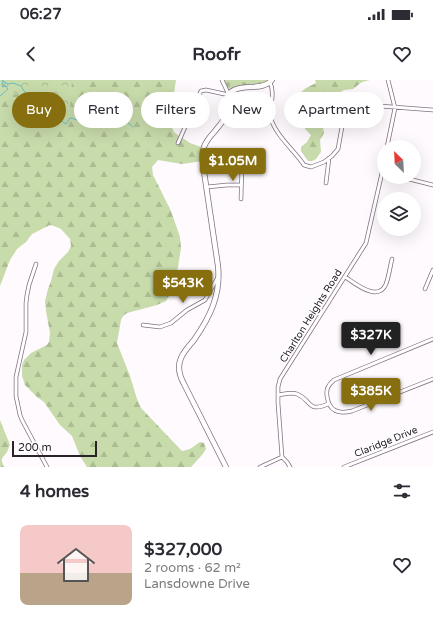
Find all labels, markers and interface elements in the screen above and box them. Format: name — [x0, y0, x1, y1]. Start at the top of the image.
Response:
text: 06:27 — [20, 5, 62, 23]
icon: back — [20, 43, 42, 65]
text: Roofr — [192, 43, 241, 65]
icon: heart — [391, 43, 413, 65]
chip: Buy — [12, 92, 66, 128]
chip: Rent — [74, 92, 133, 128]
chip: Filters — [141, 92, 210, 128]
chip: New — [218, 92, 276, 128]
chip: Apartment — [284, 92, 384, 128]
north arrow — [377, 140, 421, 184]
map controls — [377, 140, 421, 236]
pin: $1.05M — [200, 148, 266, 182]
text: $1.05M — [209, 153, 257, 169]
button: layers — [377, 192, 421, 236]
street label: Charlton Heights Road — [277, 267, 345, 365]
pin: $543K — [155, 270, 211, 304]
text: $543K — [162, 275, 204, 291]
pin: $327K — [343, 322, 399, 356]
text: $327K — [350, 327, 392, 343]
pin: $385K — [343, 378, 399, 412]
text: $385K — [350, 383, 392, 399]
street label: Claridge Drive — [353, 424, 420, 460]
scale bar — [12, 439, 97, 458]
text: 200 m — [18, 441, 52, 454]
icon: filters — [391, 480, 413, 502]
text: 4 homes — [20, 481, 89, 502]
text: $327,000 — [144, 539, 222, 560]
icon: home — [52, 541, 100, 589]
icon: heart — [391, 554, 413, 576]
text: 2 rooms · 62 m² — [144, 560, 241, 576]
text: Lansdowne Drive — [144, 576, 250, 592]

